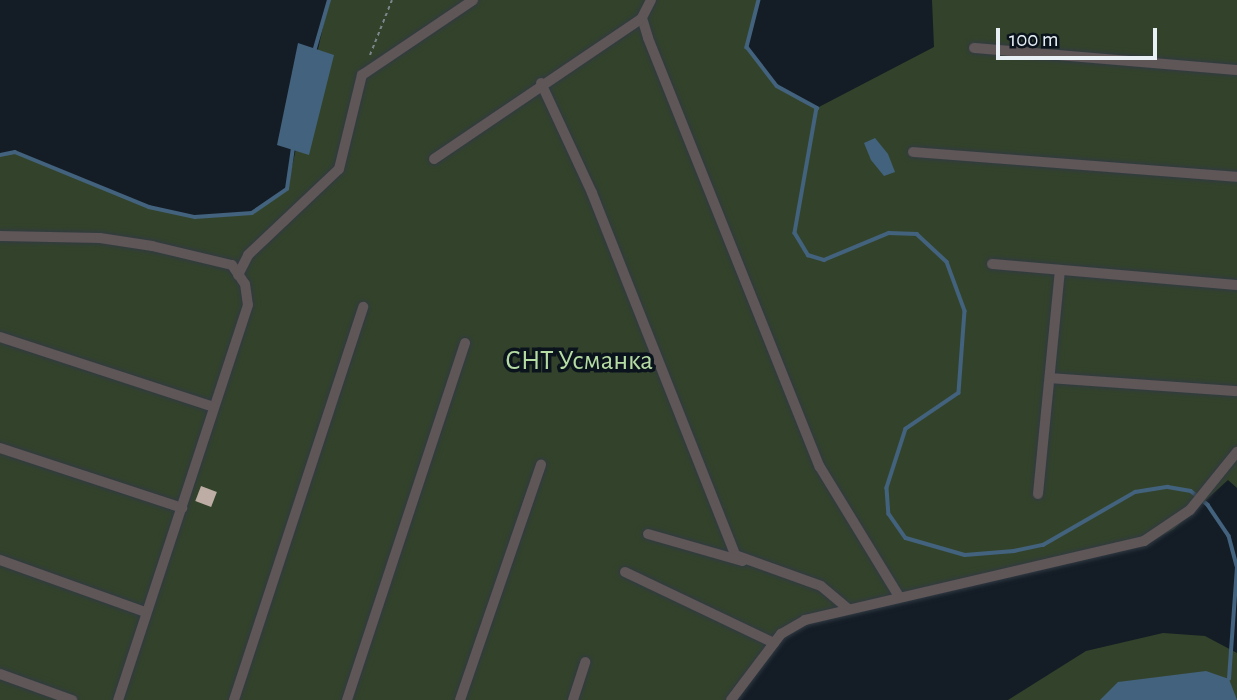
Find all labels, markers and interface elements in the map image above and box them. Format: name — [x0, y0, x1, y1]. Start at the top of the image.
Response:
scale bar — [999, 14, 1160, 58]
text: 100 m — [1009, 29, 1059, 50]
park label: СНТ Усманка — [505, 344, 653, 378]

